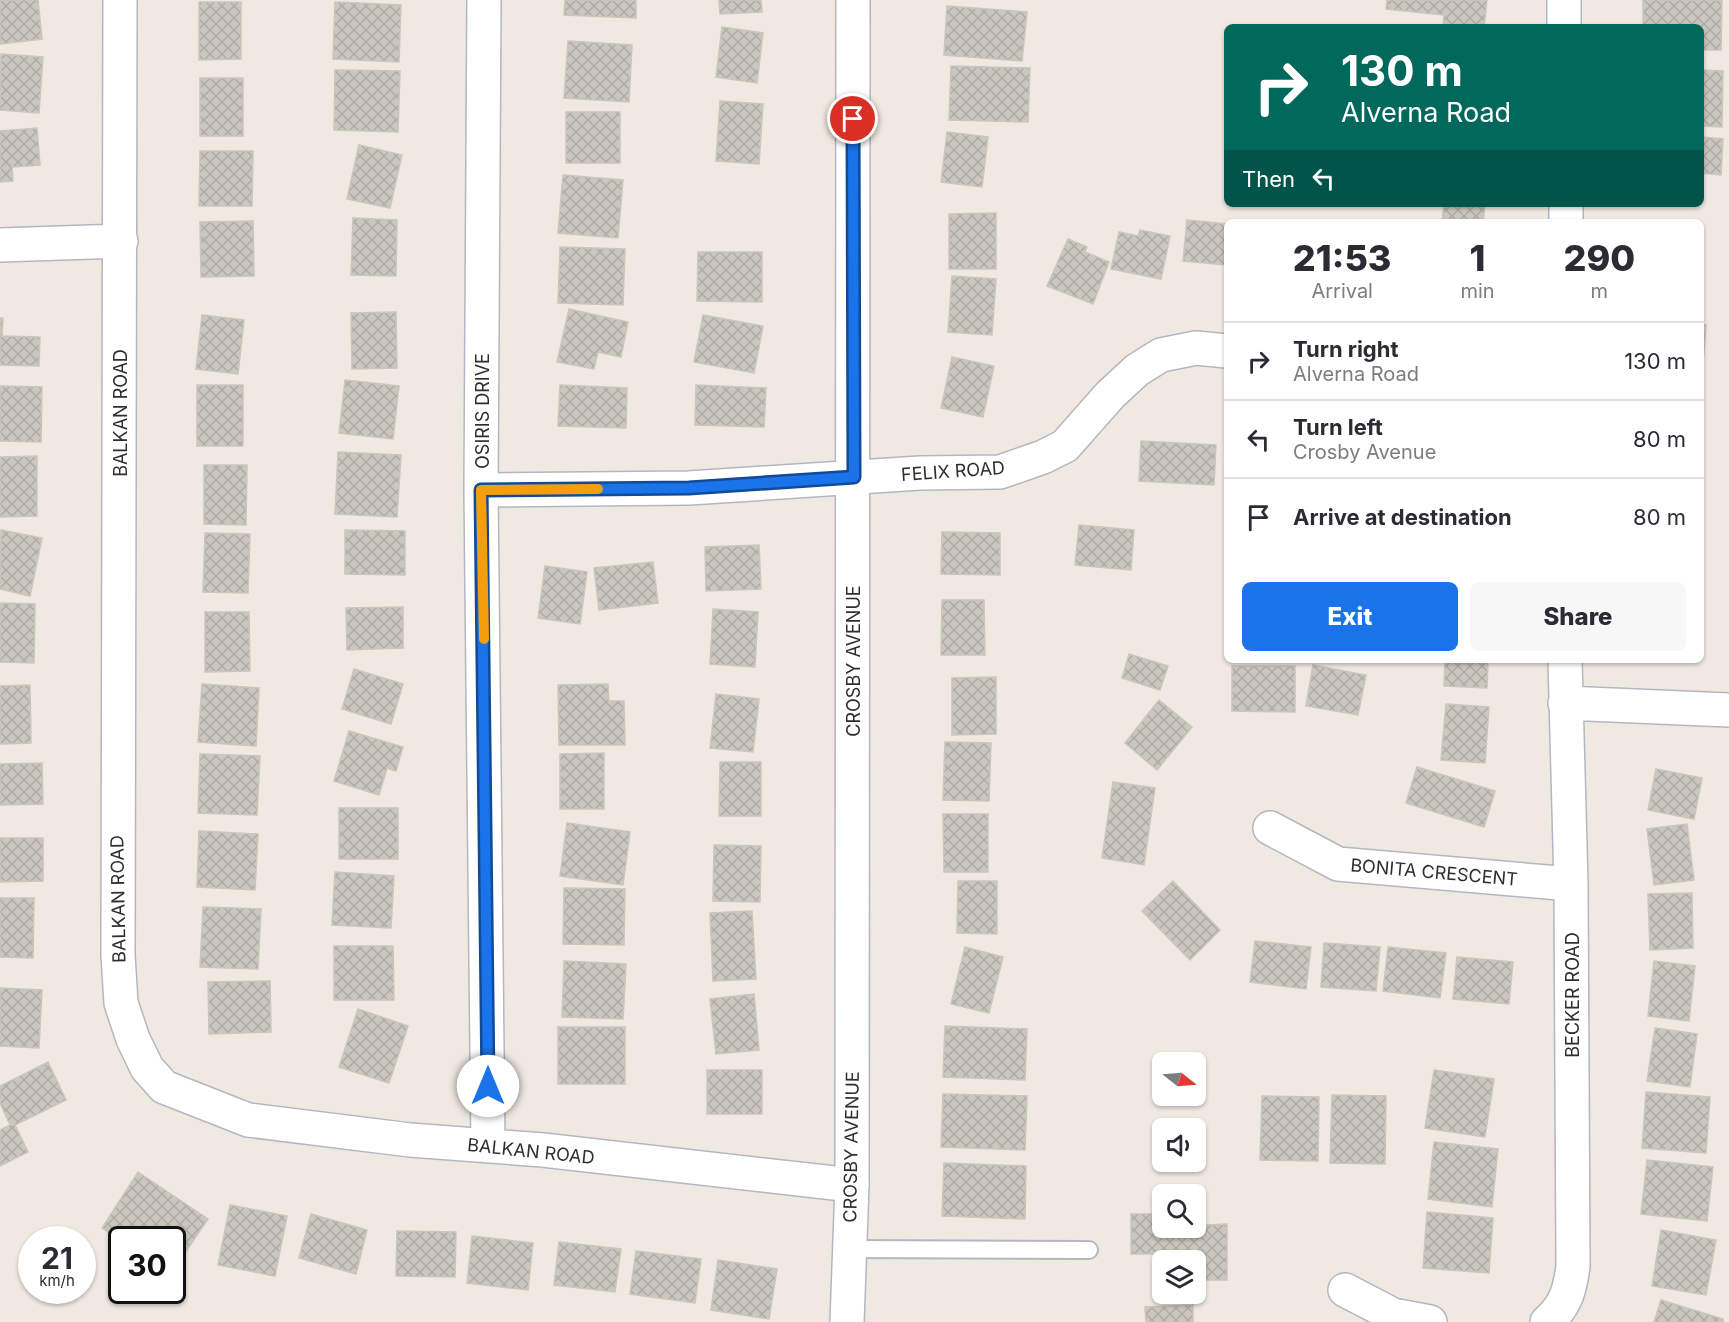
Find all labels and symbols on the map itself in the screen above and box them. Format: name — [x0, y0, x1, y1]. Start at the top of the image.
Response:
pin — [827, 93, 878, 144]
street label: BALKAN ROAD — [110, 349, 131, 477]
street label: OSIRIS DRIVE — [472, 353, 493, 469]
street label: FELIX ROAD — [900, 457, 1006, 485]
street label: CROSBY AVENUE — [843, 585, 864, 737]
street label: BALKAN ROAD — [106, 835, 130, 963]
street label: BONITA CRESCENT — [1350, 854, 1518, 890]
street label: BECKER ROAD — [1562, 932, 1583, 1058]
north arrow — [1152, 1052, 1206, 1106]
position arrow — [456, 1054, 520, 1118]
street label: CROSBY AVENUE — [839, 1071, 863, 1223]
street label: BALKAN ROAD — [466, 1134, 596, 1168]
speed limit sign: 30 — [108, 1226, 186, 1304]

